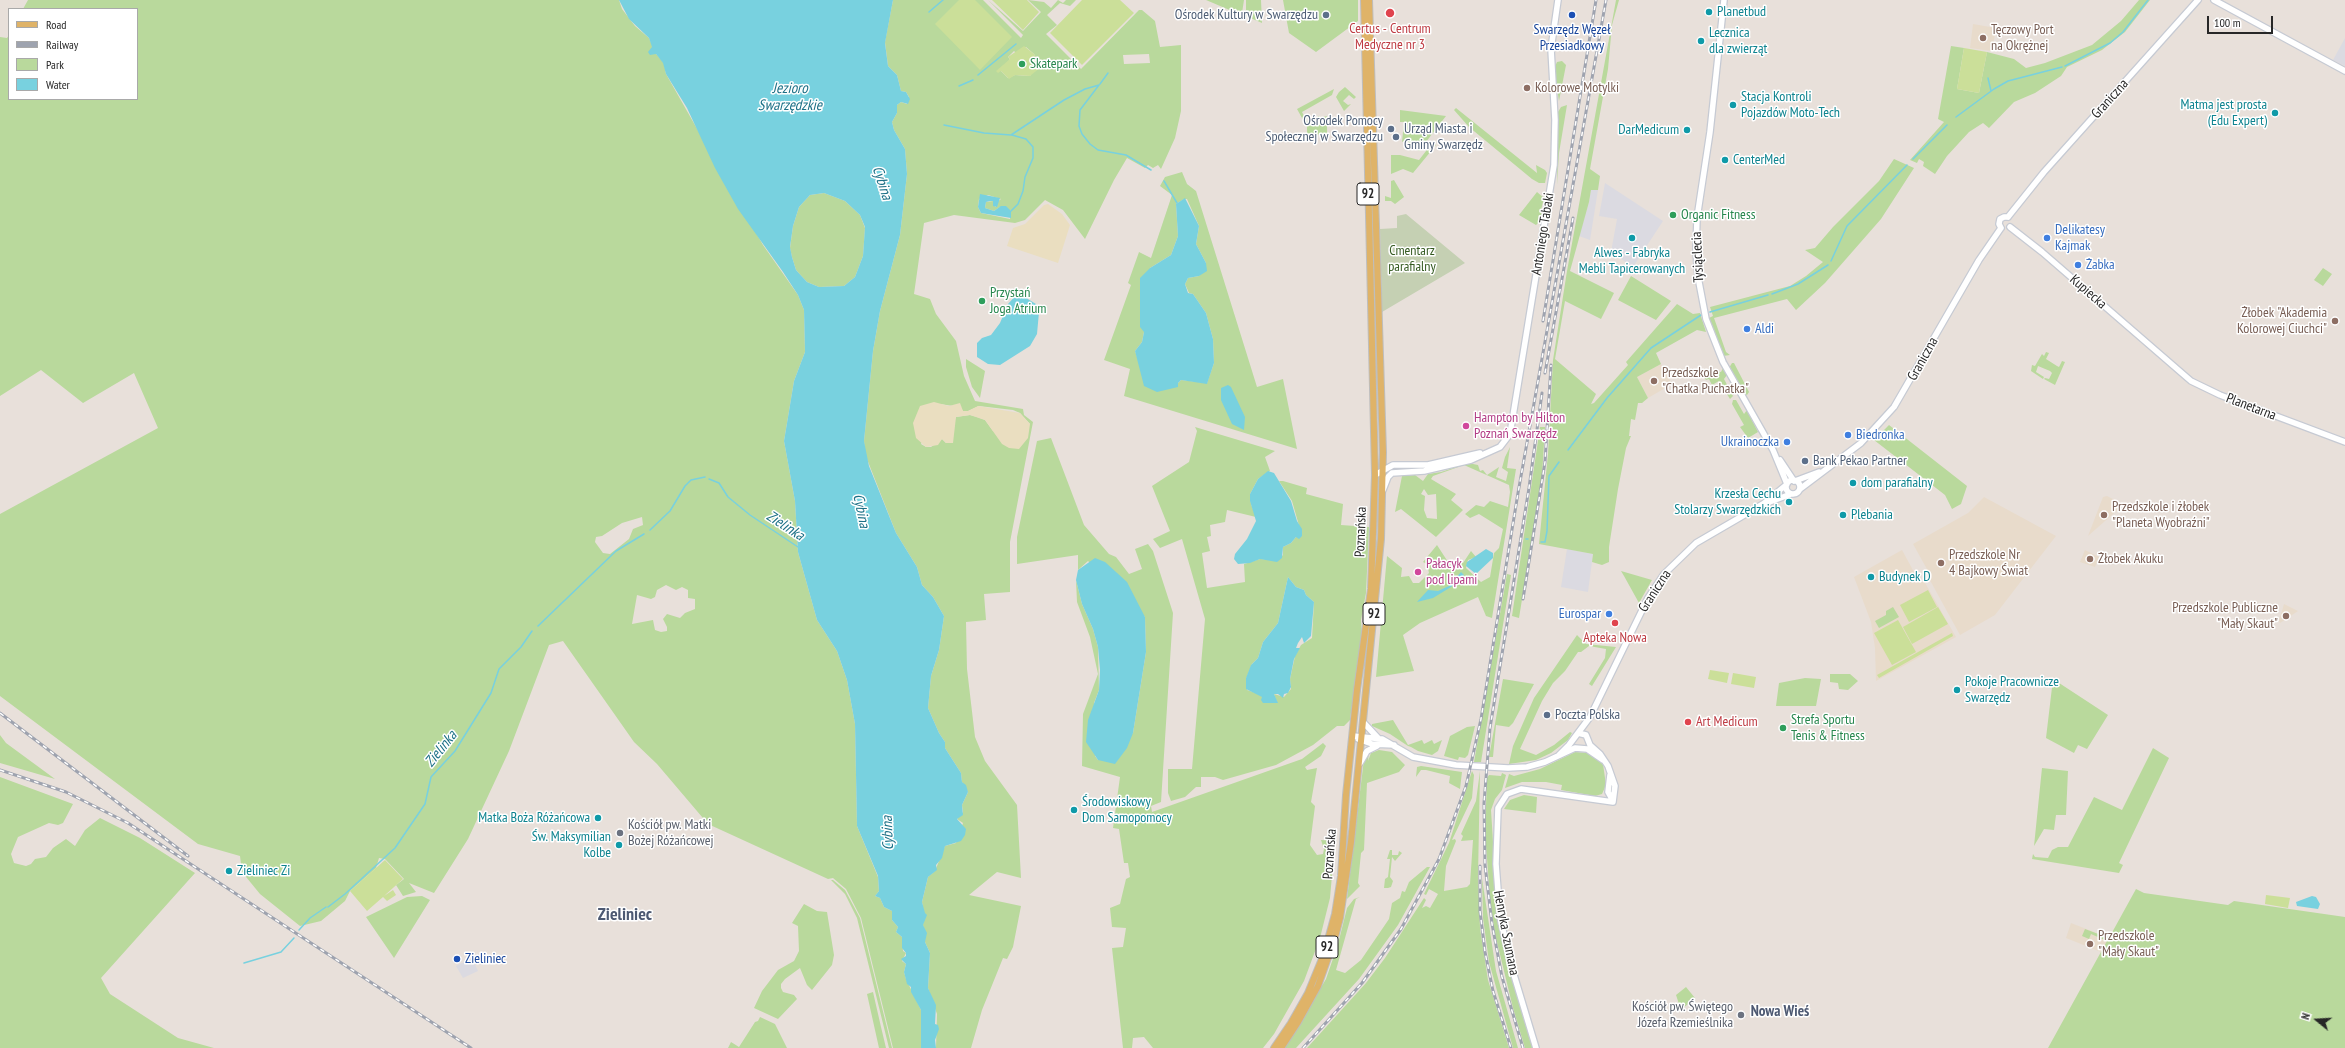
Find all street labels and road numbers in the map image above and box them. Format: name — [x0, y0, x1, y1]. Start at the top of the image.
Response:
street label: Graniczna — [2088, 76, 2132, 122]
road number: 92 — [1357, 183, 1379, 205]
street label: Antoniego Tabaki — [1528, 192, 1558, 276]
street label: Tysiąclecia — [1688, 231, 1708, 283]
street label: Kupiecka — [2066, 271, 2110, 313]
street label: Graniczna — [1904, 334, 1942, 384]
street label: Planetarna — [2224, 390, 2278, 424]
street label: Poznańska — [1352, 506, 1370, 558]
street label: Graniczna — [1635, 567, 1675, 615]
road number: 92 — [1363, 603, 1385, 625]
street label: Poznańska — [1320, 828, 1340, 880]
street label: Henryka Szumana — [1490, 889, 1522, 977]
road number: 92 — [1316, 936, 1338, 958]

